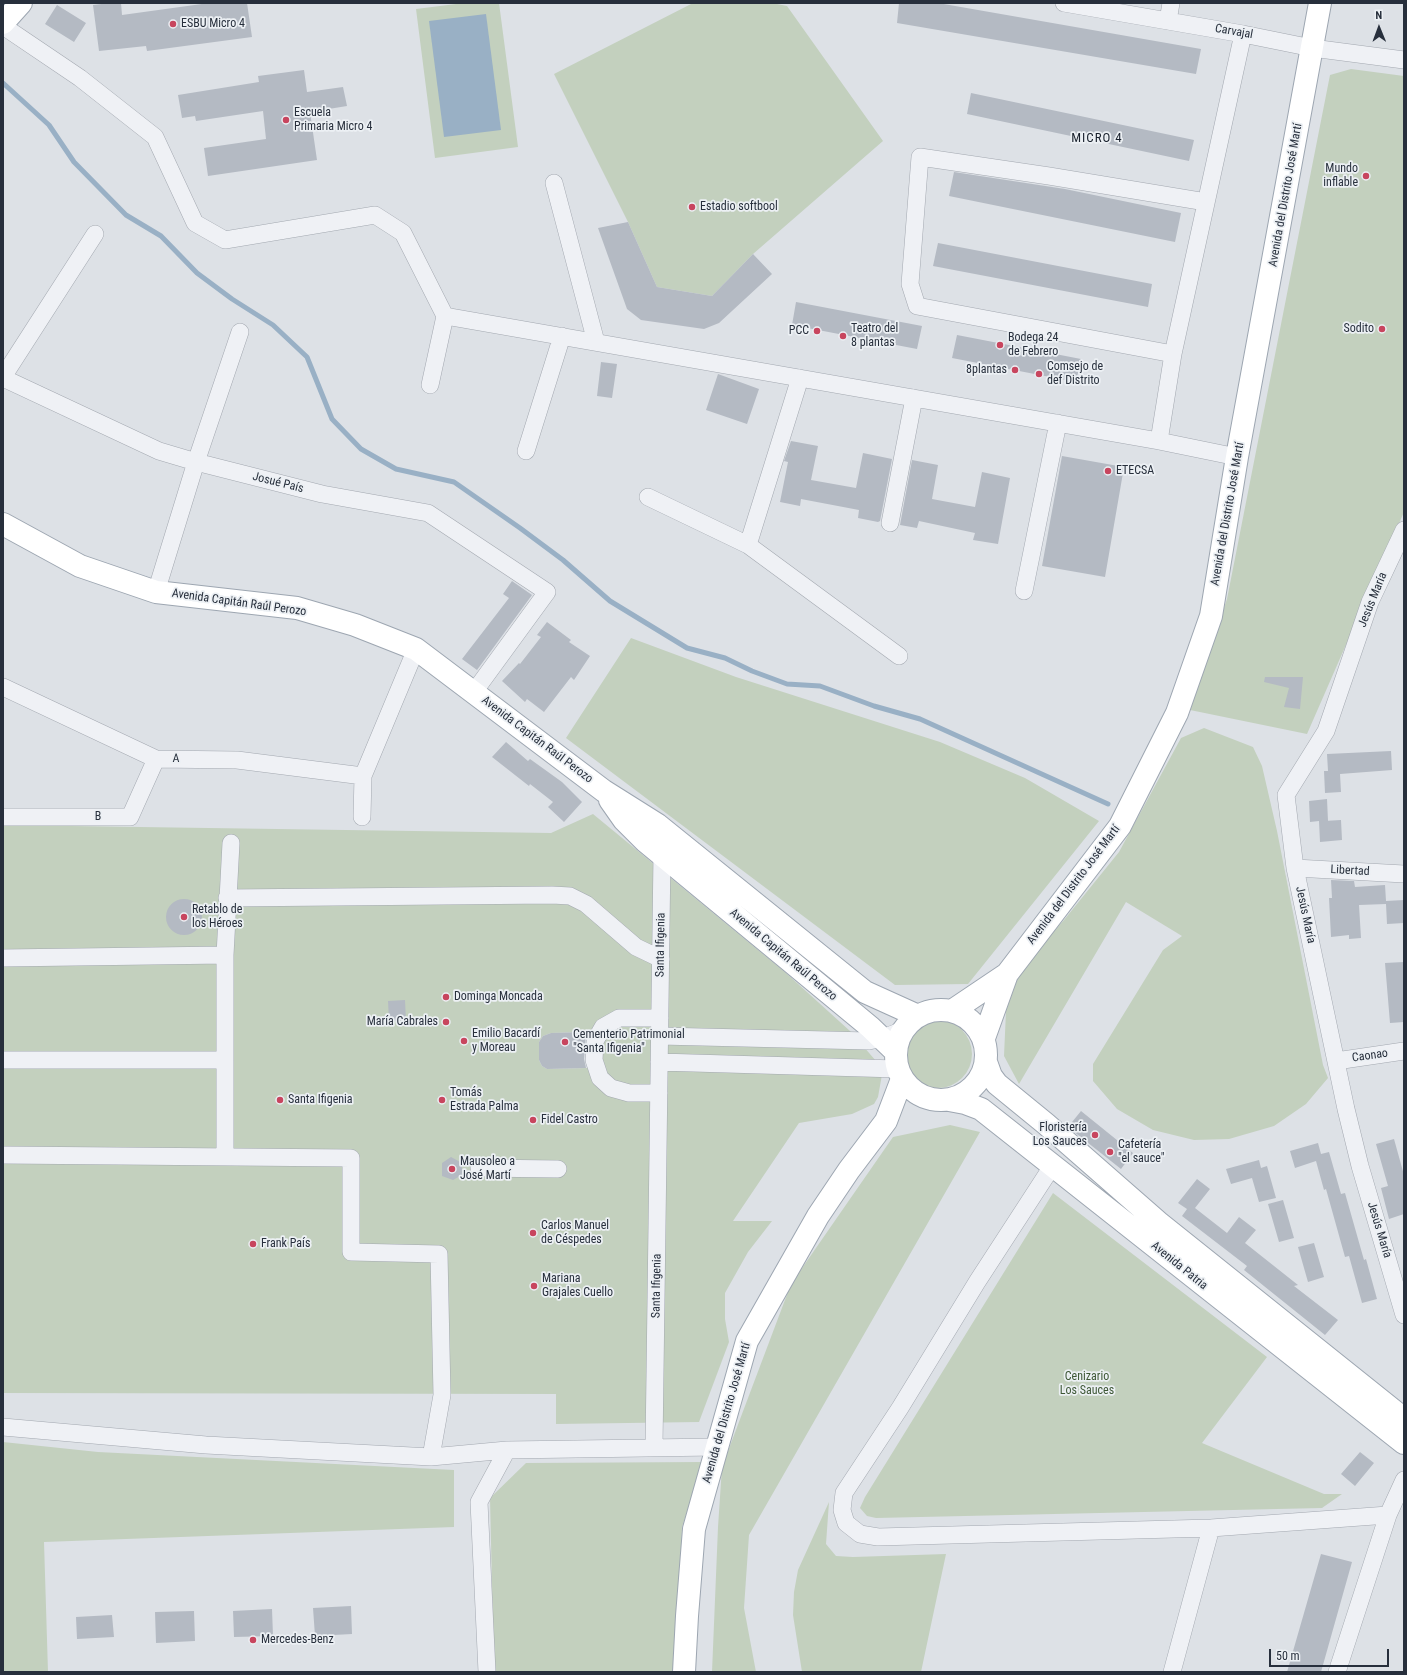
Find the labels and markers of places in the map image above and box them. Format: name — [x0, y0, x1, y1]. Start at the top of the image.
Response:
place label: ESBU Micro 4 — [181, 17, 245, 31]
marker: ESBU Micro 4 — [168, 19, 178, 29]
place label: Escuela Primaria Micro 4 — [294, 106, 372, 134]
marker: Escuela Primaria Micro 4 — [281, 115, 291, 125]
place label: Mundo inflable — [1323, 162, 1358, 190]
marker: Mundo inflable — [1361, 171, 1371, 181]
place label: Estadio softbool — [700, 200, 778, 214]
marker: Estadio softbool — [687, 202, 697, 212]
place label: Teatro del 8 plantas — [851, 322, 898, 350]
place label: Sodito — [1344, 322, 1374, 336]
place label: PCC — [789, 324, 809, 338]
marker: Sodito — [1377, 324, 1387, 334]
marker: PCC — [812, 326, 822, 336]
marker: Teatro del 8 plantas — [838, 331, 848, 341]
place label: Bodega 24 de Febrero — [1008, 331, 1058, 359]
marker: Bodega 24 de Febrero — [995, 340, 1005, 350]
place label: Comsejo de def Distrito — [1047, 360, 1103, 388]
place label: 8plantas — [966, 363, 1007, 377]
marker: 8plantas — [1010, 365, 1020, 375]
marker: Comsejo de def Distrito — [1034, 369, 1044, 379]
place label: ETECSA — [1116, 464, 1154, 478]
marker: ETECSA — [1103, 466, 1113, 476]
place label: Retablo de los Héroes — [192, 903, 243, 931]
marker: Retablo de los Héroes — [179, 912, 189, 922]
place label: Dominga Moncada — [454, 990, 543, 1004]
marker: Dominga Moncada — [441, 992, 451, 1002]
place label: María Cabrales — [367, 1015, 438, 1029]
marker: María Cabrales — [441, 1017, 451, 1027]
place label: Emilio Bacardí y Moreau — [472, 1027, 540, 1055]
place label: Cementerio Patrimonial "Santa Ifigenia" — [573, 1028, 685, 1056]
marker: Emilio Bacardí y Moreau — [459, 1036, 469, 1046]
marker: Cementerio Patrimonial "Santa Ifigenia" — [560, 1037, 570, 1047]
place label: Tomás Estrada Palma — [450, 1086, 518, 1114]
place label: Santa Ifigenia — [288, 1093, 353, 1107]
marker: Santa Ifigenia — [275, 1095, 285, 1105]
marker: Tomás Estrada Palma — [437, 1095, 447, 1105]
place label: Fidel Castro — [541, 1113, 598, 1127]
marker: Fidel Castro — [528, 1115, 538, 1125]
place label: Floristería Los Sauces — [1033, 1121, 1087, 1149]
marker: Floristería Los Sauces — [1090, 1130, 1100, 1140]
place label: Cafetería "el sauce" — [1118, 1138, 1165, 1166]
marker: Cafetería "el sauce" — [1105, 1147, 1115, 1157]
place label: Mausoleo a José Martí — [460, 1155, 515, 1183]
marker: Mausoleo a José Martí — [447, 1164, 457, 1174]
place label: Carlos Manuel de Céspedes — [541, 1219, 609, 1247]
marker: Carlos Manuel de Céspedes — [528, 1228, 538, 1238]
place label: Frank País — [261, 1237, 310, 1251]
marker: Frank País — [248, 1239, 258, 1249]
place label: Mariana Grajales Cuello — [542, 1272, 613, 1300]
marker: Mariana Grajales Cuello — [529, 1281, 539, 1291]
place label: Mercedes-Benz — [261, 1633, 334, 1647]
marker: Mercedes-Benz — [248, 1635, 258, 1645]

